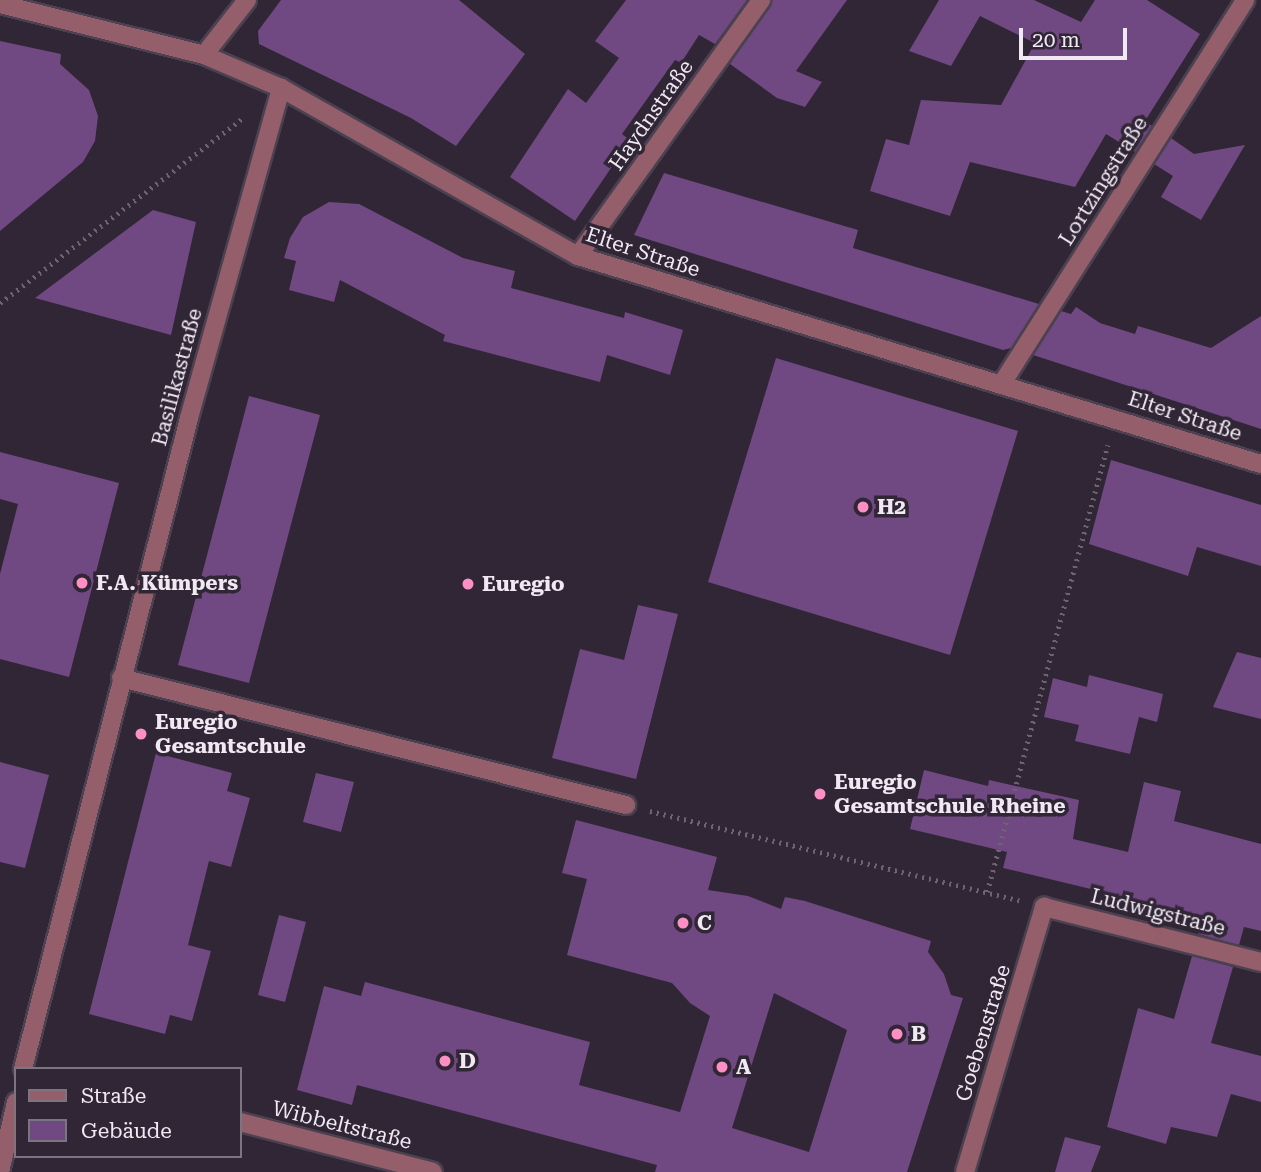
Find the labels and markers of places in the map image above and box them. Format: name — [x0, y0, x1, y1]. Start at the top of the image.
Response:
place label: H2 — [877, 494, 906, 520]
marker: H2 — [855, 499, 871, 515]
place label: F.A. Kümpers — [96, 570, 238, 596]
place label: Euregio — [482, 571, 565, 597]
marker: F.A. Kümpers — [74, 575, 90, 591]
marker: Euregio — [460, 576, 476, 592]
place label: Euregio Gesamtschule — [155, 709, 306, 759]
marker: Euregio Gesamtschule — [133, 726, 149, 742]
place label: Euregio Gesamtschule Rheine — [834, 769, 1065, 819]
marker: Euregio Gesamtschule Rheine — [812, 786, 828, 802]
place label: C — [697, 910, 712, 936]
marker: C — [675, 915, 691, 931]
place label: B — [911, 1021, 926, 1047]
marker: B — [889, 1026, 905, 1042]
place label: D — [459, 1048, 476, 1074]
marker: D — [437, 1053, 453, 1069]
place label: A — [736, 1054, 751, 1080]
marker: A — [714, 1059, 730, 1075]

